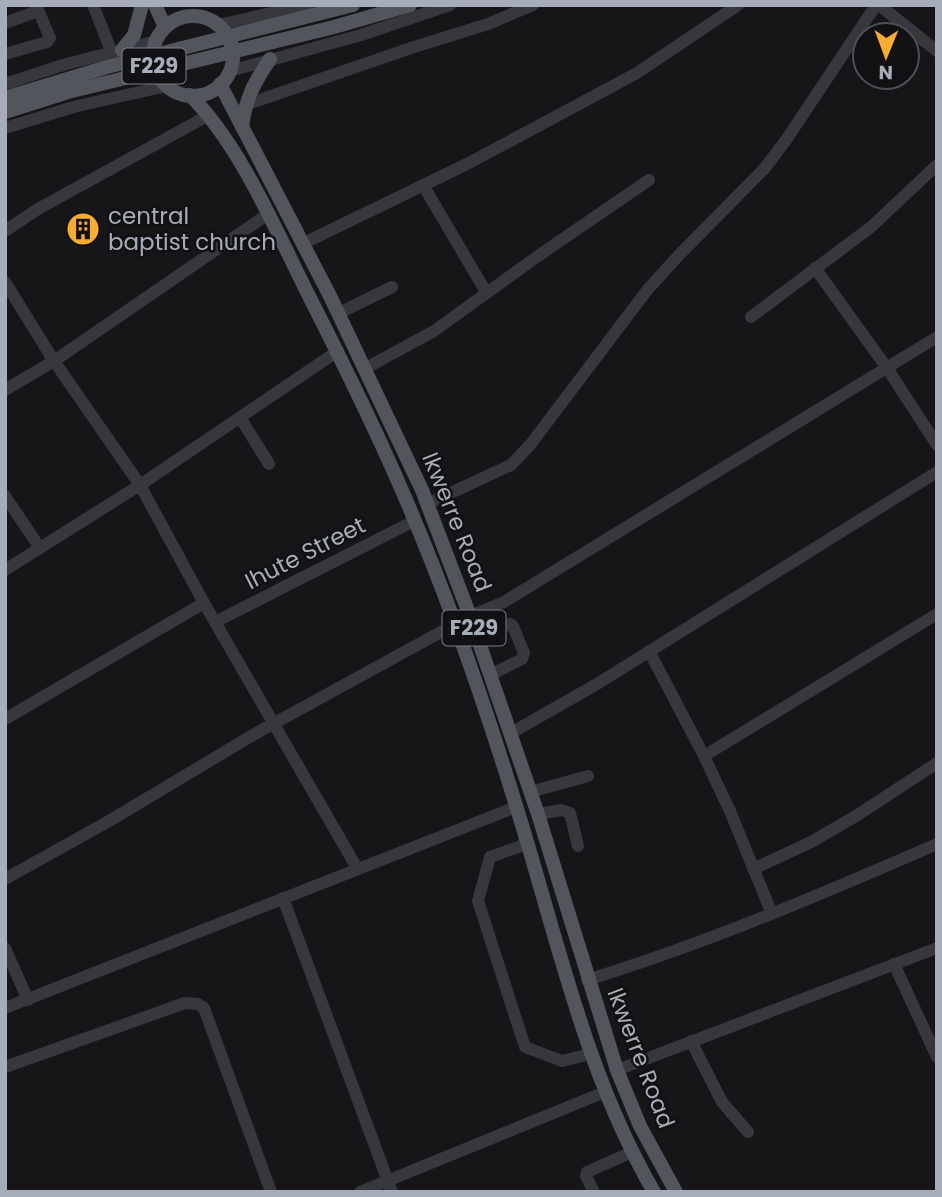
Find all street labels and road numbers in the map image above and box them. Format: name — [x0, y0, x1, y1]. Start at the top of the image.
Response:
road number: F229 — [122, 48, 186, 84]
street label: Ikwerre Road — [414, 447, 500, 597]
street label: Ihute Street — [239, 509, 371, 597]
road number: F229 — [442, 610, 505, 646]
street label: Ikwerre Road — [600, 983, 682, 1133]

